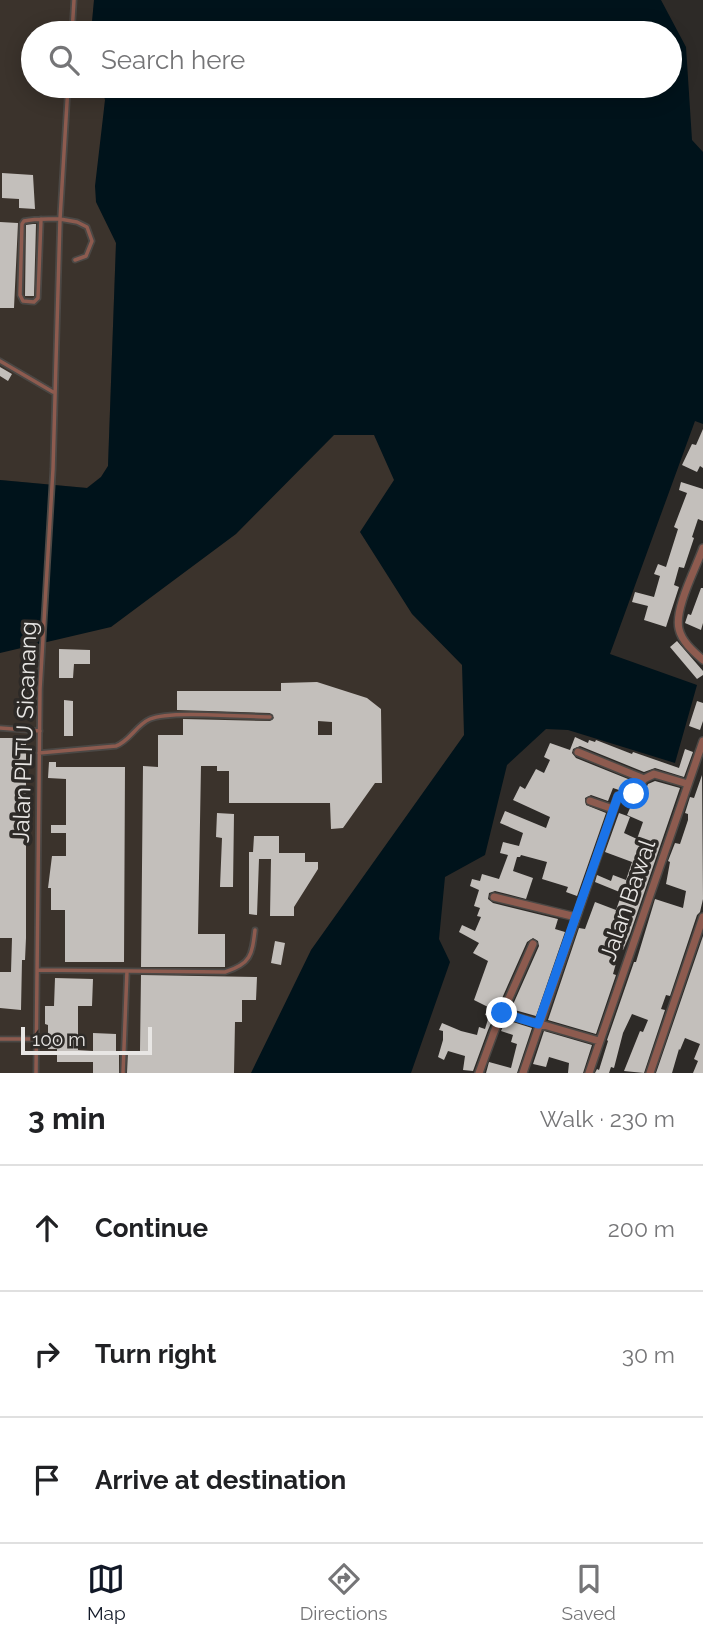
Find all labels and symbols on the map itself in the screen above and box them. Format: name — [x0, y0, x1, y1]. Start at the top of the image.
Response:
street label: Jalan PLTU Sicanang — [7, 621, 41, 843]
route start — [618, 778, 649, 809]
street label: Jalan Bawal — [594, 835, 661, 964]
route end — [486, 997, 517, 1028]
scale bar — [21, 1024, 152, 1056]

